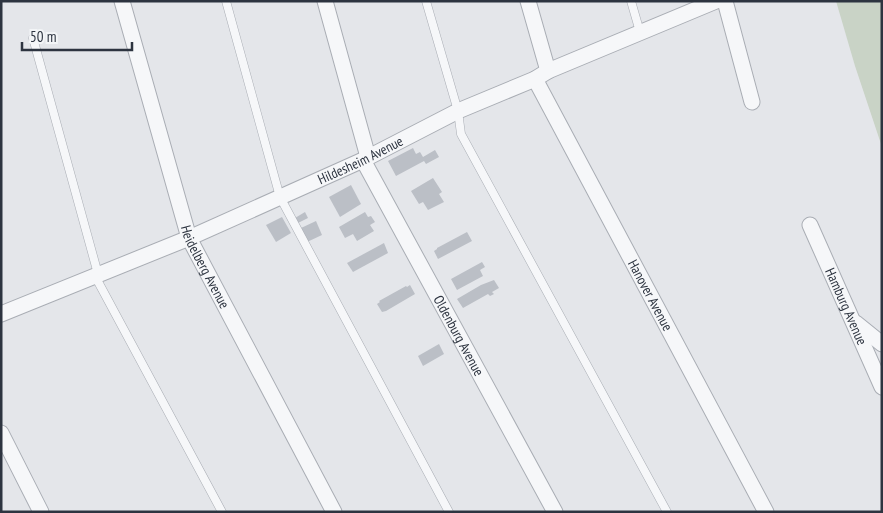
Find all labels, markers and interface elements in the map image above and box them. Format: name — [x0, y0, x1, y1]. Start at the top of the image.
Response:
scale bar — [22, 20, 132, 52]
text: 50 m — [30, 27, 56, 46]
street label: Hildesheim Avenue — [315, 132, 406, 188]
street label: Heidelberg Avenue — [177, 223, 234, 312]
street label: Hanover Avenue — [624, 256, 677, 334]
street label: Hamburg Avenue — [821, 265, 871, 348]
street label: Oldenburg Avenue — [430, 292, 488, 379]

